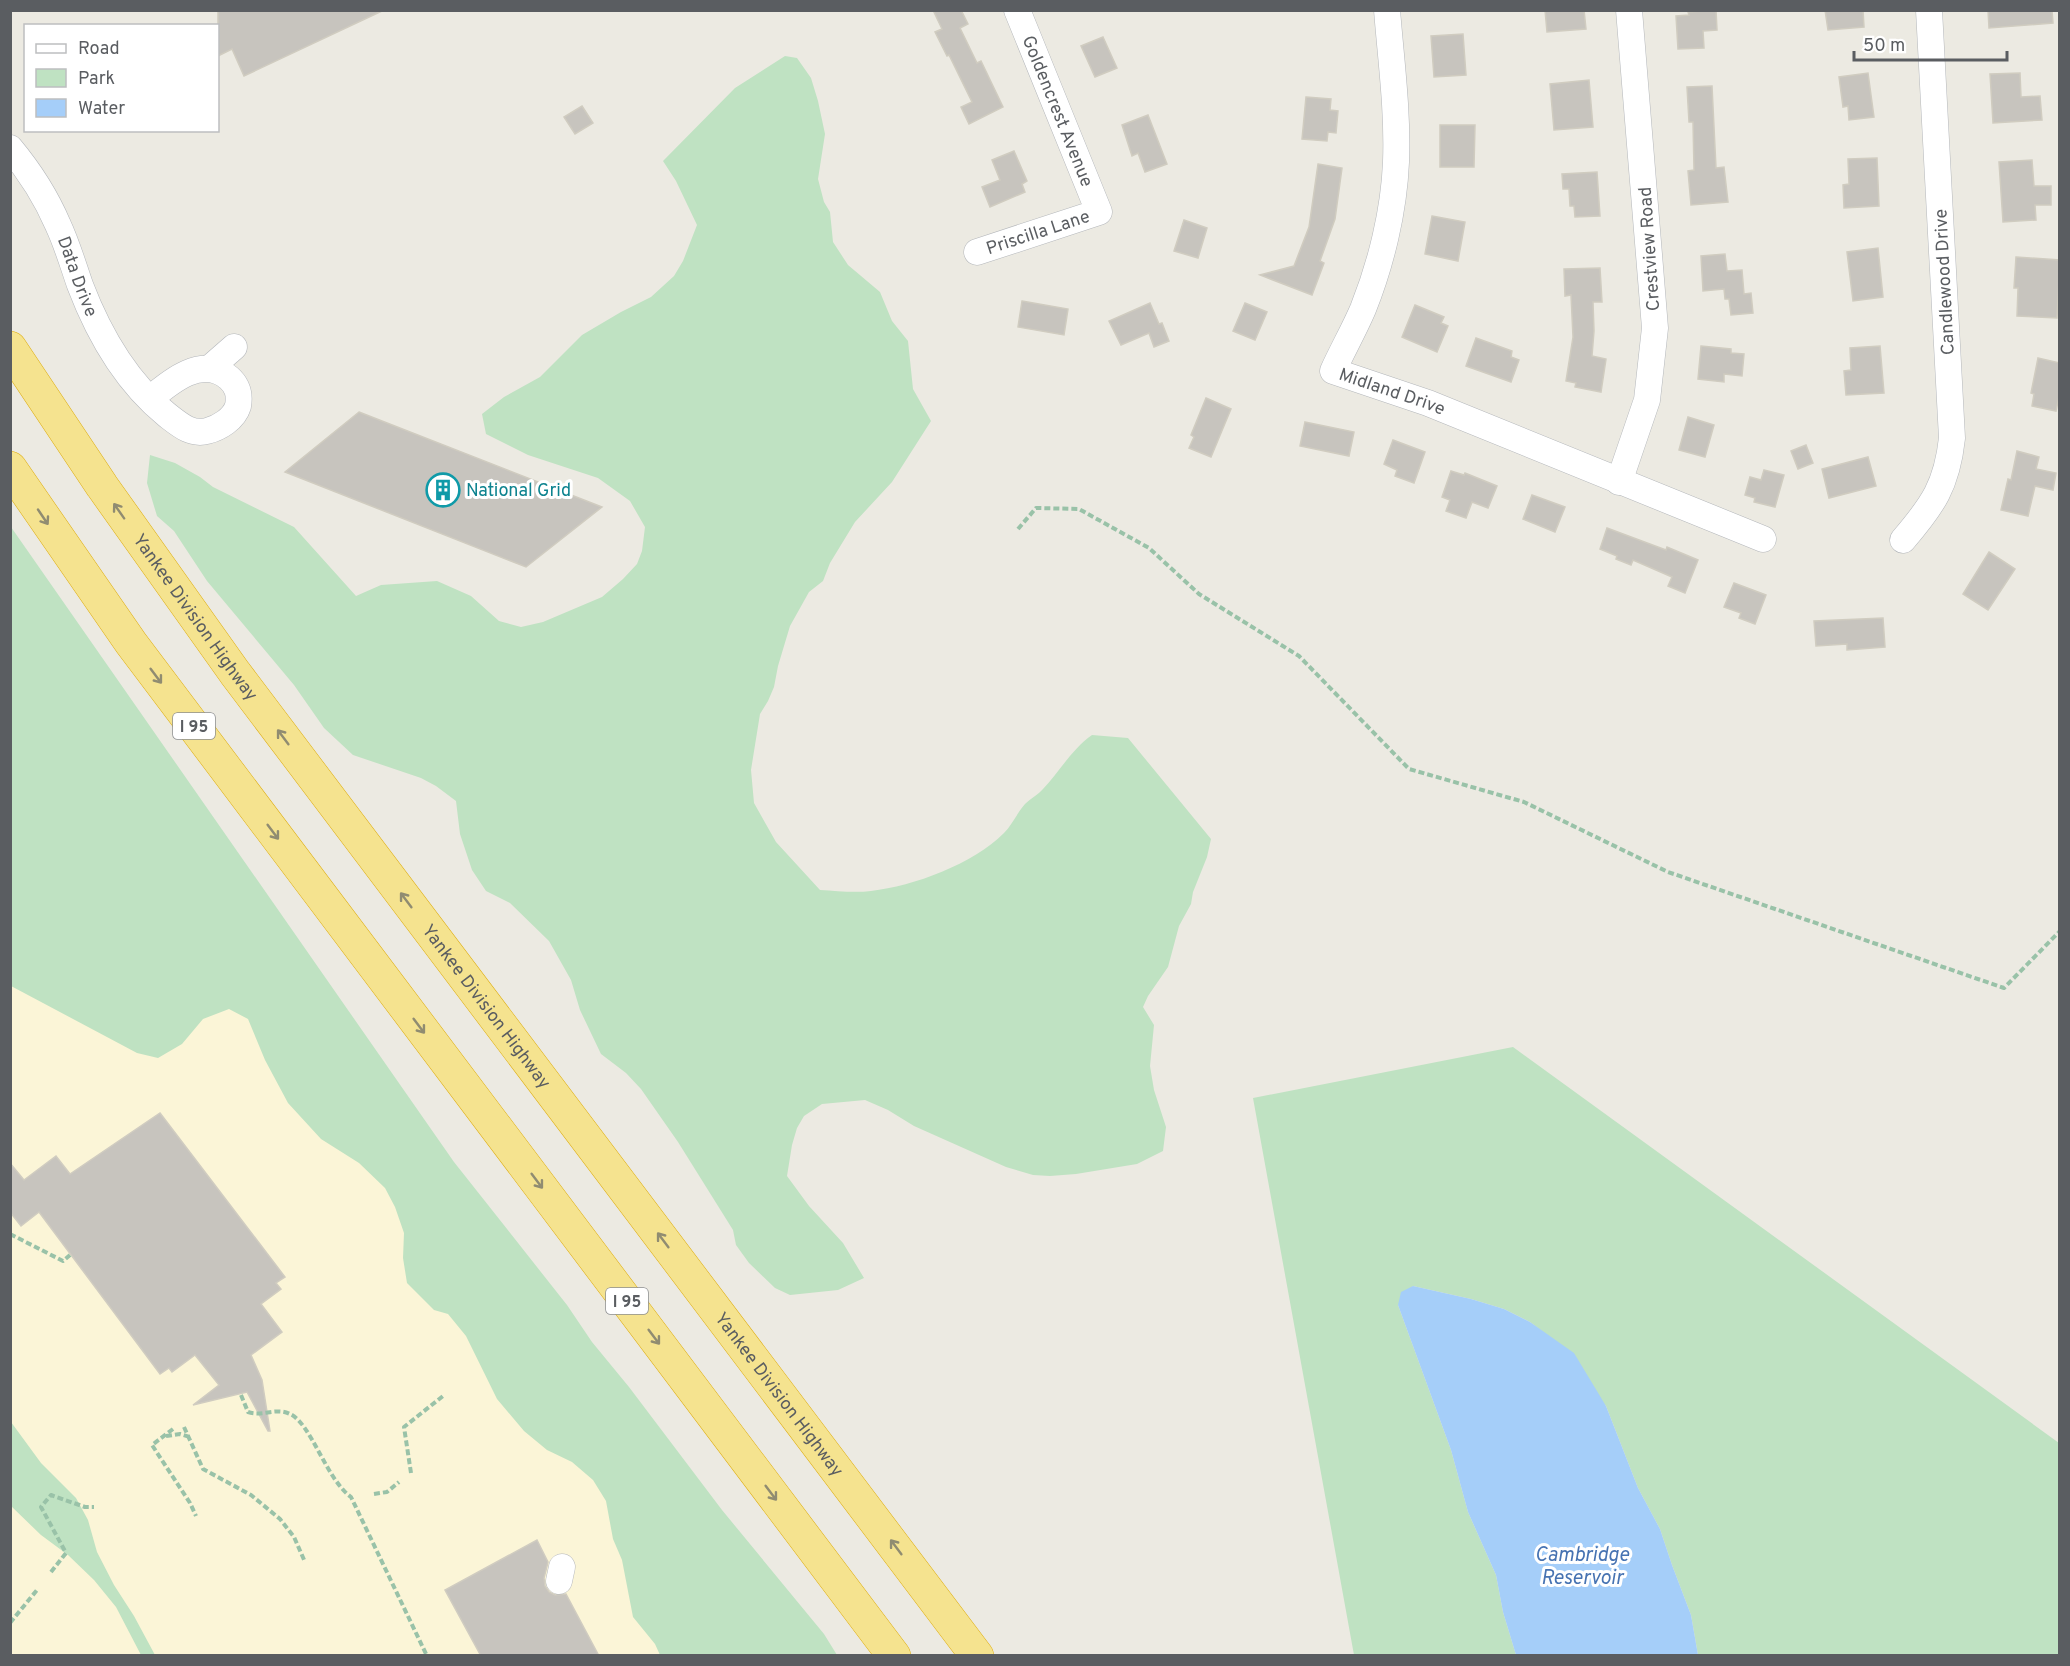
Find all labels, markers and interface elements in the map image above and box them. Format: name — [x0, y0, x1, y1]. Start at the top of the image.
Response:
legend — [24, 24, 219, 132]
scale bar — [1854, 24, 2007, 62]
street label: Goldencrest Avenue — [1016, 32, 1097, 191]
text: 50 m — [1863, 35, 1905, 58]
text: Road — [78, 38, 120, 61]
text: Park — [78, 68, 115, 91]
text: Water — [78, 98, 125, 121]
street label: Crestview Road — [1635, 186, 1666, 312]
street label: Priscilla Lane — [984, 206, 1093, 261]
street label: Candlewood Drive — [1930, 208, 1961, 356]
street label: Data Drive — [51, 233, 102, 321]
street label: Midland Drive — [1335, 364, 1448, 422]
building icon: National Grid — [425, 472, 461, 508]
place label: National Grid — [466, 480, 571, 503]
one-way arrow — [113, 503, 125, 520]
one-way arrow — [37, 508, 49, 525]
street label: Yankee Division Highway — [127, 530, 262, 706]
one-way arrow — [149, 668, 162, 684]
road number: I 95 — [173, 713, 215, 739]
one-way arrow — [277, 729, 290, 745]
one-way arrow — [266, 824, 279, 840]
one-way arrow — [400, 892, 413, 908]
street label: Yankee Division Highway — [416, 920, 555, 1094]
one-way arrow — [412, 1018, 425, 1034]
one-way arrow — [530, 1173, 543, 1189]
one-way arrow — [657, 1232, 670, 1248]
road number: I 95 — [606, 1288, 648, 1314]
street label: Yankee Division Highway — [709, 1308, 848, 1482]
one-way arrow — [648, 1329, 661, 1345]
one-way arrow — [765, 1484, 778, 1500]
one-way arrow — [889, 1540, 902, 1556]
water label: Cambridge Reservoir — [1535, 1543, 1630, 1592]

